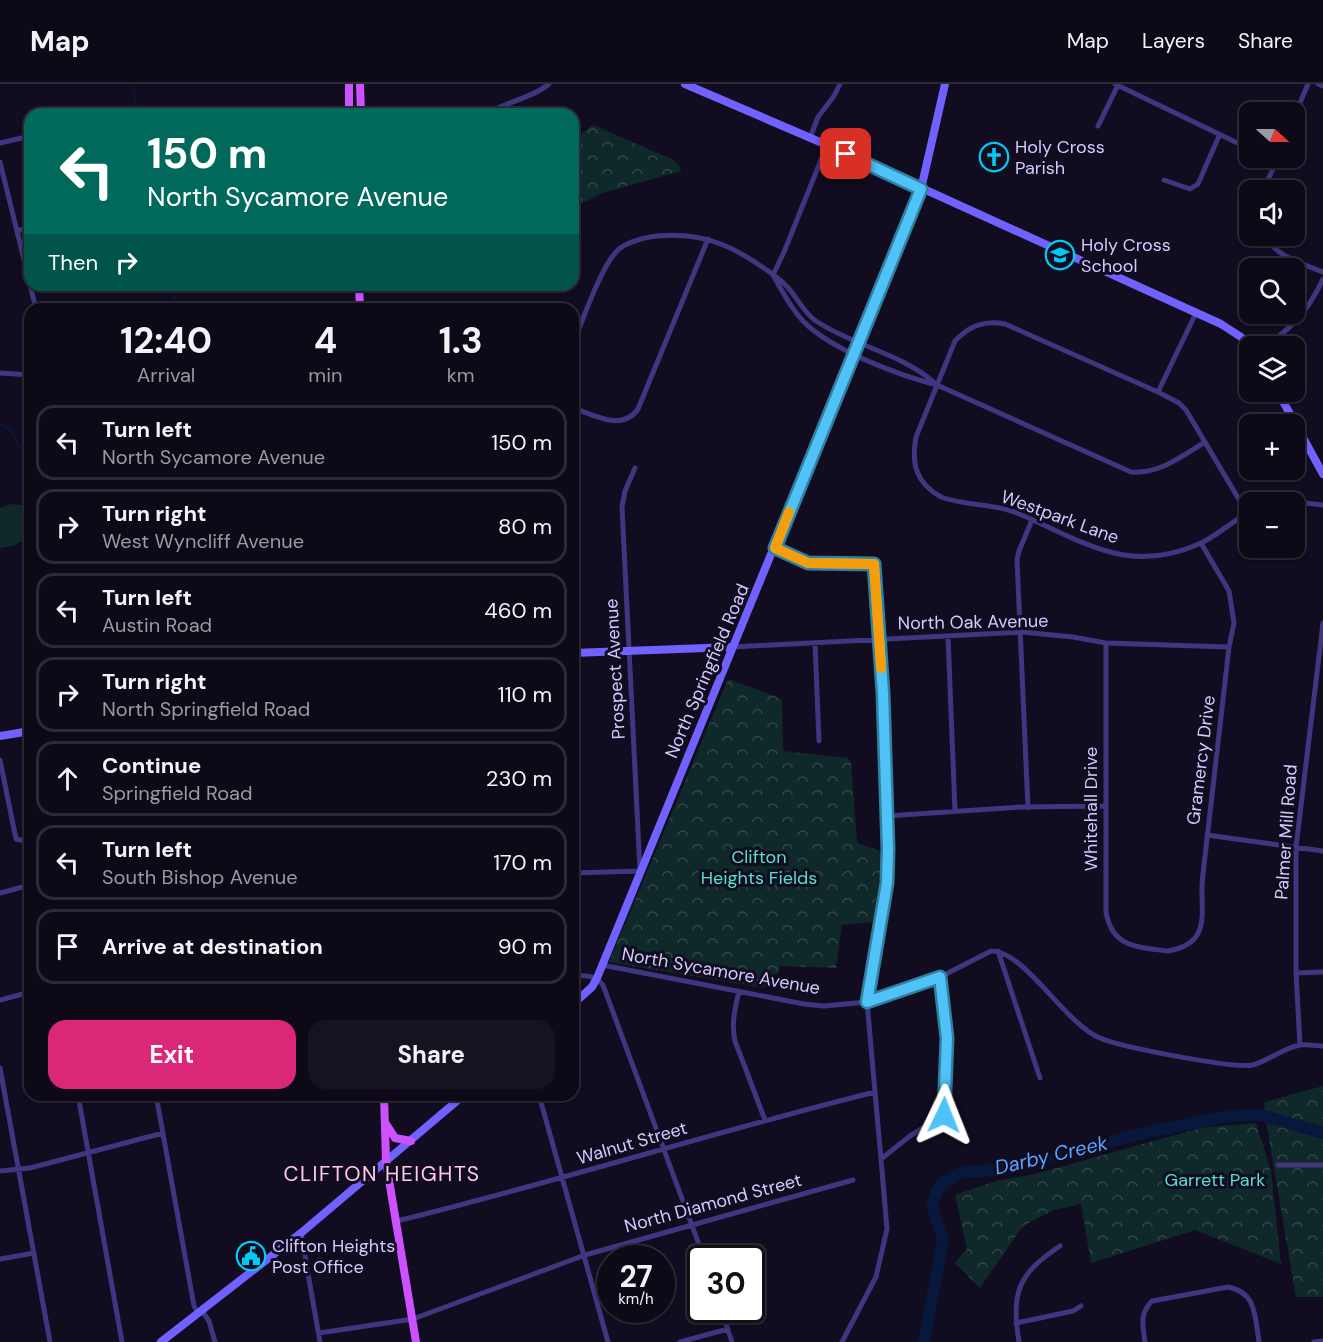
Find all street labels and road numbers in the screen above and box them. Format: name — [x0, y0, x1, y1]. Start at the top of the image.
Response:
street label: Westpark Lane — [998, 485, 1122, 549]
street label: North Springfield Road — [659, 580, 755, 762]
street label: Prospect Avenue — [599, 598, 631, 740]
street label: North Oak Avenue — [897, 609, 1049, 635]
street label: Gramercy Drive — [1181, 694, 1221, 826]
street label: Whitehall Drive — [1079, 747, 1103, 871]
street label: Palmer Mill Road — [1269, 763, 1303, 901]
street label: North Sycamore Avenue — [620, 942, 822, 1000]
street label: Walnut Street — [574, 1116, 690, 1170]
street label: North Diamond Street — [622, 1168, 804, 1238]

